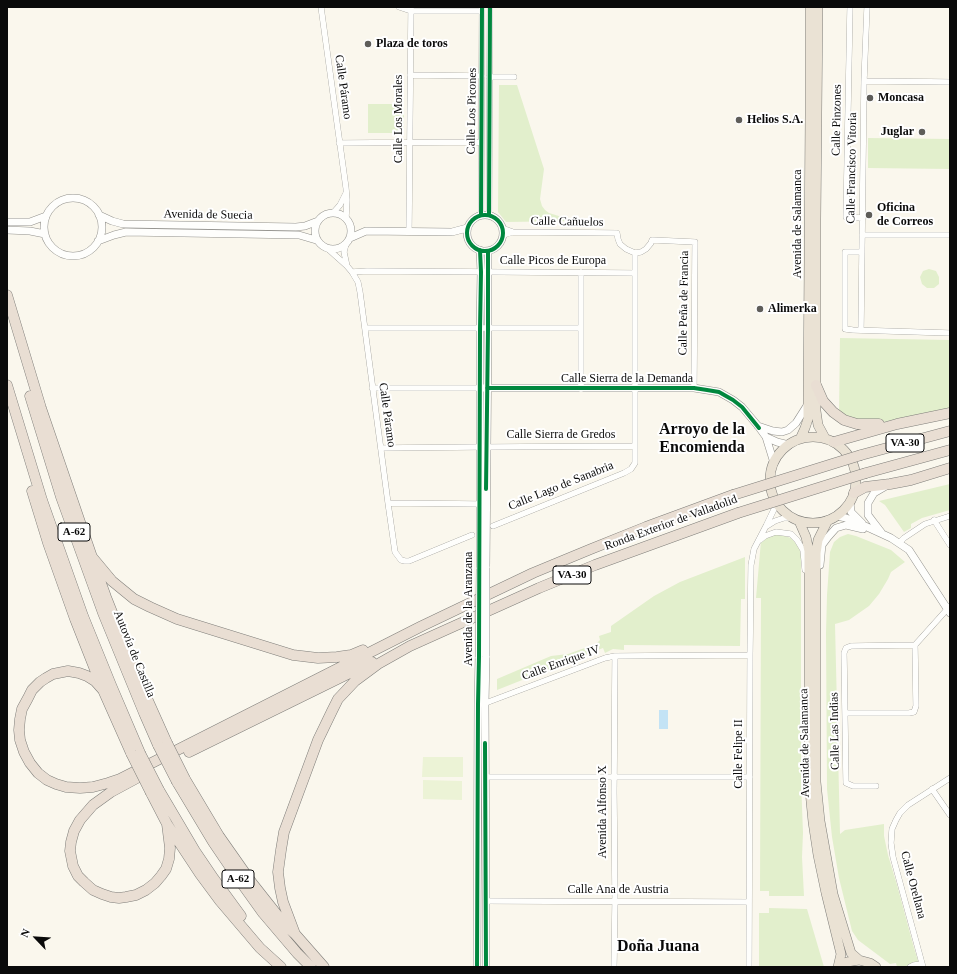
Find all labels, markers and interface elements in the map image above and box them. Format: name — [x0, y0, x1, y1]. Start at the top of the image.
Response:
place label: Plaza de toros — [376, 37, 448, 51]
marker: Plaza de toros — [363, 39, 373, 49]
street label: Calle Páramo — [331, 54, 355, 120]
street label: Calle Los Picones — [464, 68, 480, 154]
street label: Calle Los Morales — [392, 75, 406, 163]
street label: Calle Pinzones — [829, 84, 845, 156]
place label: Moncasa — [878, 91, 924, 105]
marker: Moncasa — [865, 93, 875, 103]
street label: Calle Francisco Vitoria — [844, 112, 860, 224]
place label: Helios S.A. — [747, 113, 803, 127]
marker: Helios S.A. — [734, 115, 744, 125]
place label: Juglar — [881, 125, 914, 139]
marker: Juglar — [917, 127, 927, 137]
street label: Avenida de Salamanca — [791, 169, 805, 279]
place label: Oficina de Correos — [877, 201, 933, 229]
street label: Avenida de Suecia — [163, 207, 253, 223]
marker: Oficina de Correos — [864, 210, 874, 220]
street label: Calle Cañuelos — [530, 214, 604, 230]
street label: Calle Peña de Francia — [676, 250, 692, 356]
street label: Calle Picos de Europa — [500, 254, 606, 268]
place label: Alimerka — [768, 302, 817, 316]
marker: Alimerka — [755, 304, 765, 314]
street label: Calle Sierra de la Demanda — [561, 372, 693, 386]
street label: Calle Páramo — [375, 382, 399, 448]
district label: Arroyo de la Encomienda — [659, 420, 745, 458]
street label: Calle Sierra de Gredos — [507, 428, 615, 442]
road number: VA-30 — [886, 434, 924, 452]
street label: Calle Lago de Sanabria — [506, 458, 616, 514]
street label: Ronda Exterior de Valladolid — [603, 492, 739, 554]
road number: A-62 — [58, 523, 90, 541]
street label: Avenida de la Aranzana — [462, 552, 476, 666]
road number: VA-30 — [553, 566, 591, 584]
street label: Autovía de Castilla — [110, 608, 158, 700]
street label: Calle Enrique IV — [520, 642, 602, 684]
street label: Avenida de Salamanca — [797, 688, 813, 798]
street label: Calle Las Indias — [827, 692, 843, 770]
street label: Calle Felipe II — [732, 719, 746, 789]
street label: Avenida Alfonso X — [596, 765, 610, 859]
street label: Calle Orellana — [897, 850, 929, 920]
road number: A-62 — [222, 870, 254, 888]
street label: Calle Ana de Austria — [568, 883, 668, 897]
north arrow — [16, 918, 56, 958]
text: N — [18, 927, 32, 939]
district label: Doña Juana — [617, 937, 699, 957]

